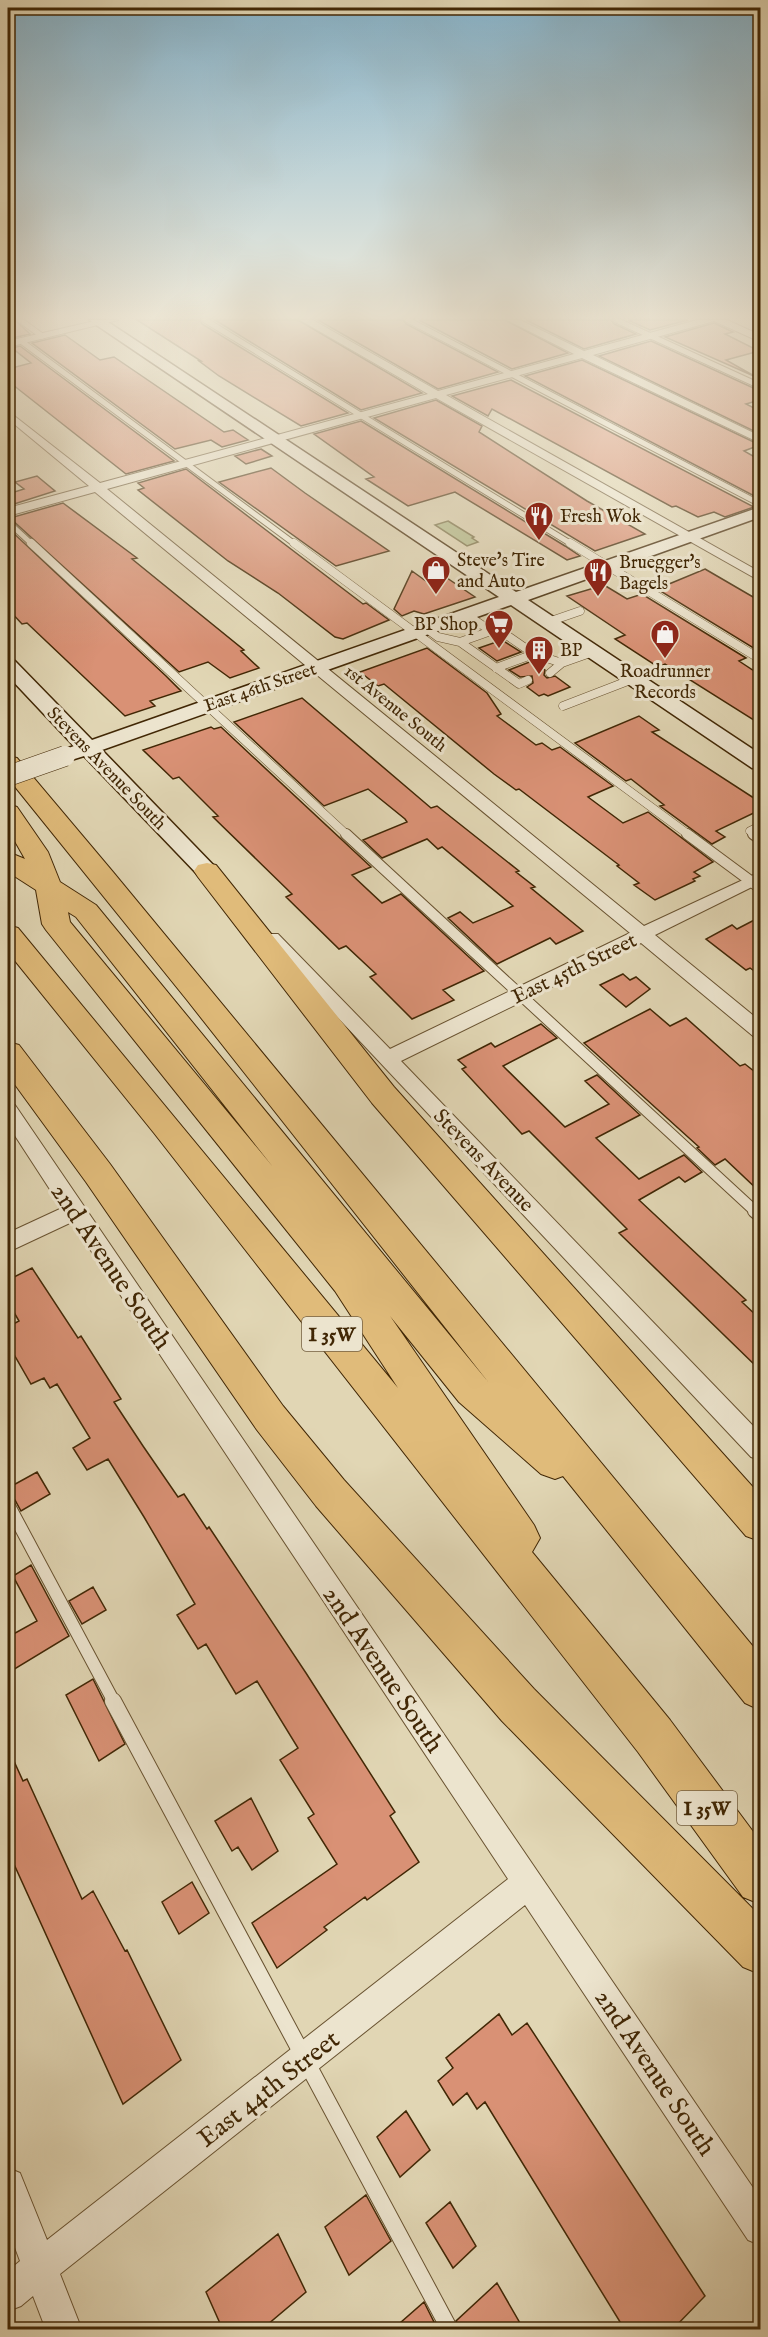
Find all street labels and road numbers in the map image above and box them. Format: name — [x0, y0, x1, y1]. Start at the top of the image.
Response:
street label: East 46th Street — [201, 658, 320, 718]
street label: 1st Avenue South — [339, 661, 452, 758]
street label: Stevens Avenue South — [41, 703, 171, 836]
street label: East 45th Street — [508, 927, 642, 1011]
street label: Stevens Avenue — [427, 1104, 539, 1219]
street label: 2nd Avenue South — [43, 1177, 179, 1357]
road number: I 35W — [302, 1317, 362, 1351]
street label: 2nd Avenue South — [315, 1580, 451, 1760]
road number: I 35W — [677, 1791, 737, 1825]
street label: 2nd Avenue South — [587, 1983, 723, 2163]
street label: East 44th Street — [191, 2023, 347, 2155]

